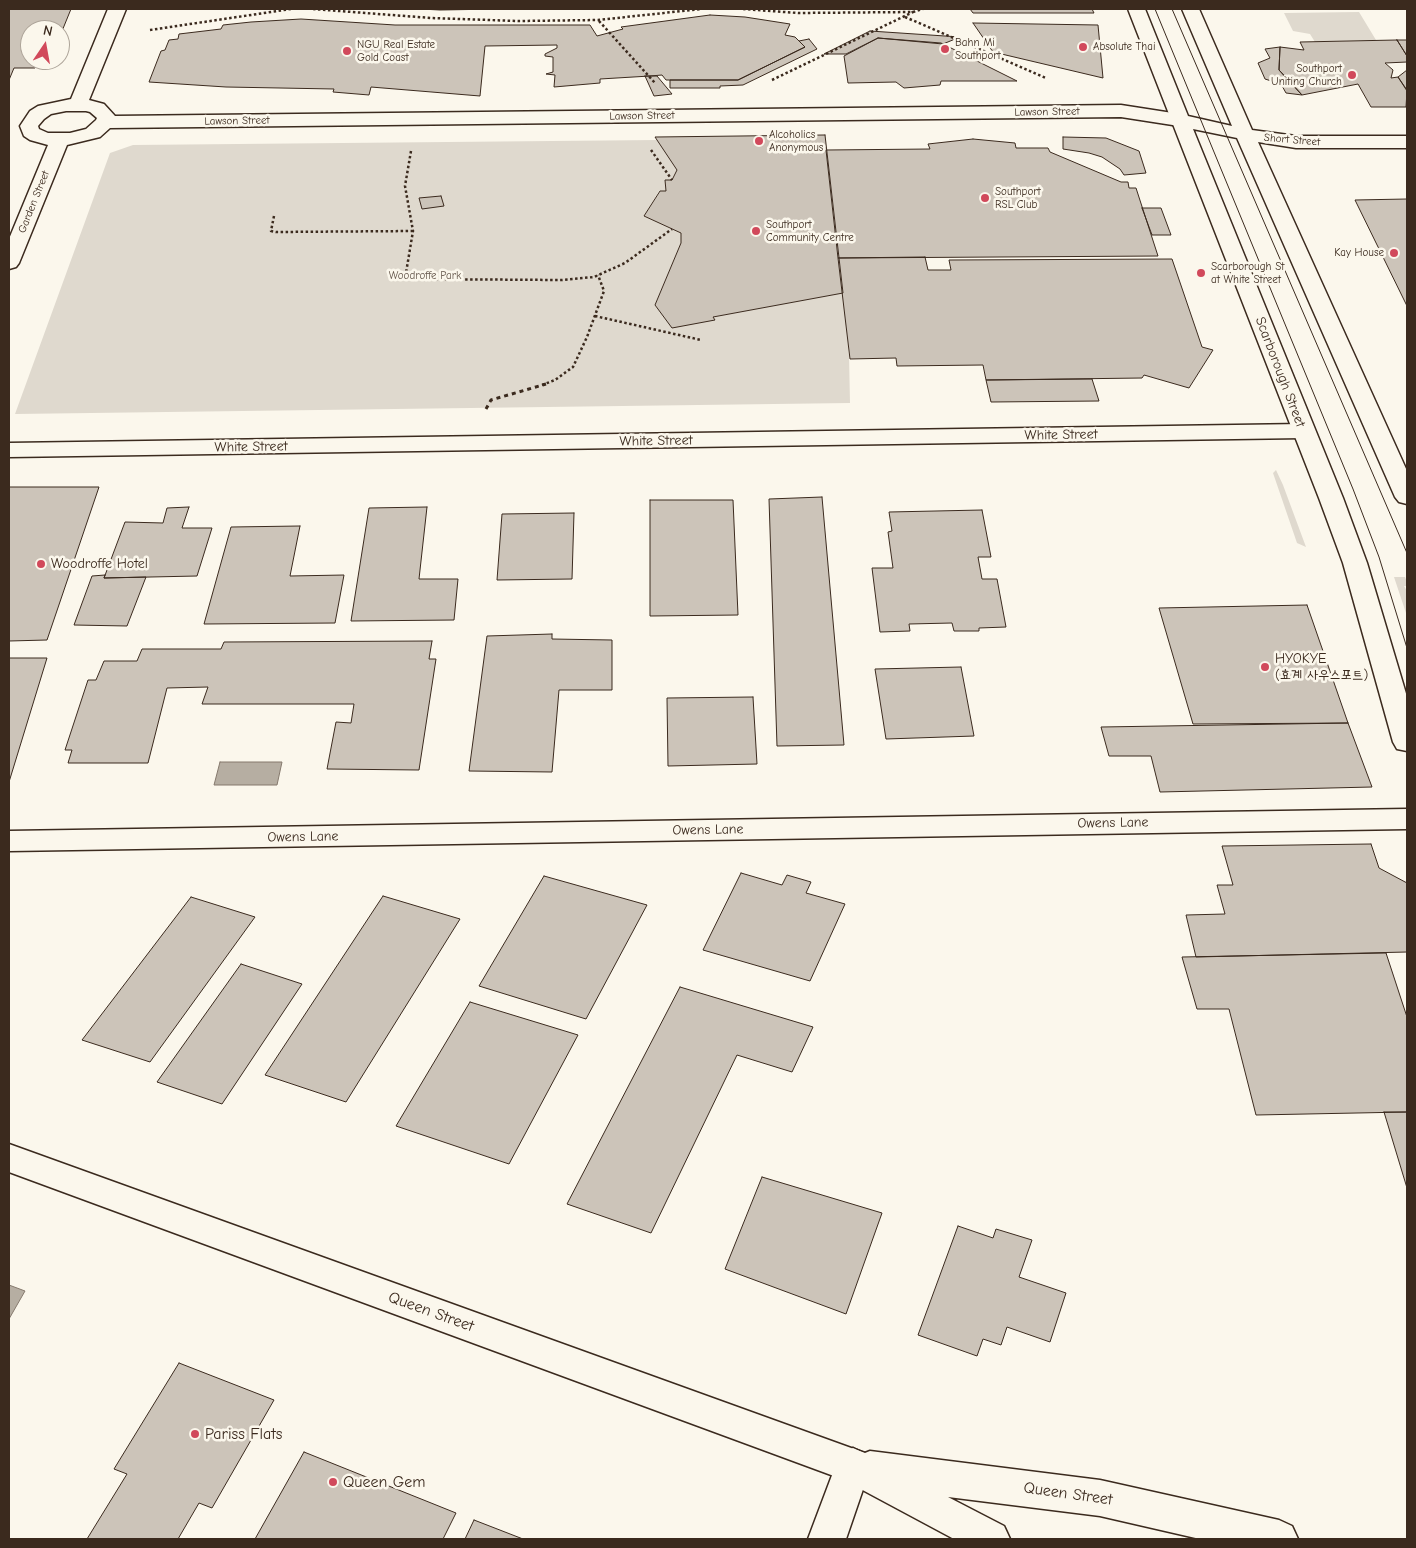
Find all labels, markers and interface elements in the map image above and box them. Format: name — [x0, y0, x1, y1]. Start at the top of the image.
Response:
north arrow — [20, 20, 70, 70]
text: N — [42, 22, 54, 40]
place label: Bahn Mi Southport — [955, 36, 1001, 62]
place label: NGU Real Estate Gold Coast — [357, 38, 435, 64]
place label: Absolute Thai — [1093, 40, 1155, 54]
marker: Absolute Thai — [1077, 41, 1089, 53]
marker: Bahn Mi Southport — [939, 43, 951, 55]
marker: NGU Real Estate Gold Coast — [341, 45, 353, 57]
place label: Southport Uniting Church — [1271, 62, 1342, 88]
marker: Southport Uniting Church — [1346, 69, 1358, 81]
street label: Lawson Street — [1014, 105, 1080, 119]
street label: Lawson Street — [609, 109, 675, 123]
street label: Lawson Street — [204, 114, 270, 128]
place label: Alcoholics Anonymous — [769, 128, 823, 154]
street label: Short Street — [1263, 131, 1321, 149]
marker: Alcoholics Anonymous — [753, 135, 765, 147]
street label: Garden Street — [15, 169, 53, 235]
place label: Southport RSL Club — [995, 185, 1041, 211]
marker: Southport RSL Club — [979, 192, 991, 204]
place label: Southport Community Centre — [766, 218, 854, 244]
marker: Southport Community Centre — [750, 225, 762, 237]
place label: Kay House — [1334, 246, 1384, 260]
marker: Kay House — [1388, 247, 1400, 259]
place label: Scarborough St at White Street — [1211, 260, 1284, 286]
marker: Scarborough St at White Street — [1195, 267, 1207, 279]
park label: Woodroffe Park — [389, 269, 461, 283]
street label: Scarborough Street — [1251, 315, 1309, 429]
street label: White Street — [1024, 426, 1098, 444]
street label: White Street — [619, 432, 693, 450]
street label: White Street — [214, 438, 288, 456]
place label: Woodroffe Hotel — [51, 556, 148, 572]
marker: Woodroffe Hotel — [35, 558, 47, 570]
place label: HYOKYE (효계 사우스포트) — [1275, 651, 1368, 684]
marker: HYOKYE (효계 사우스포트) — [1259, 661, 1271, 673]
street label: Owens Lane — [1077, 814, 1149, 832]
street label: Owens Lane — [672, 821, 744, 839]
street label: Owens Lane — [267, 828, 339, 846]
street label: Queen Street — [386, 1288, 476, 1336]
place label: Pariss Flats — [205, 1424, 282, 1444]
marker: Pariss Flats — [189, 1428, 201, 1440]
place label: Queen Gem — [343, 1472, 425, 1492]
marker: Queen Gem — [327, 1476, 339, 1488]
street label: Queen Street — [1022, 1478, 1114, 1510]

